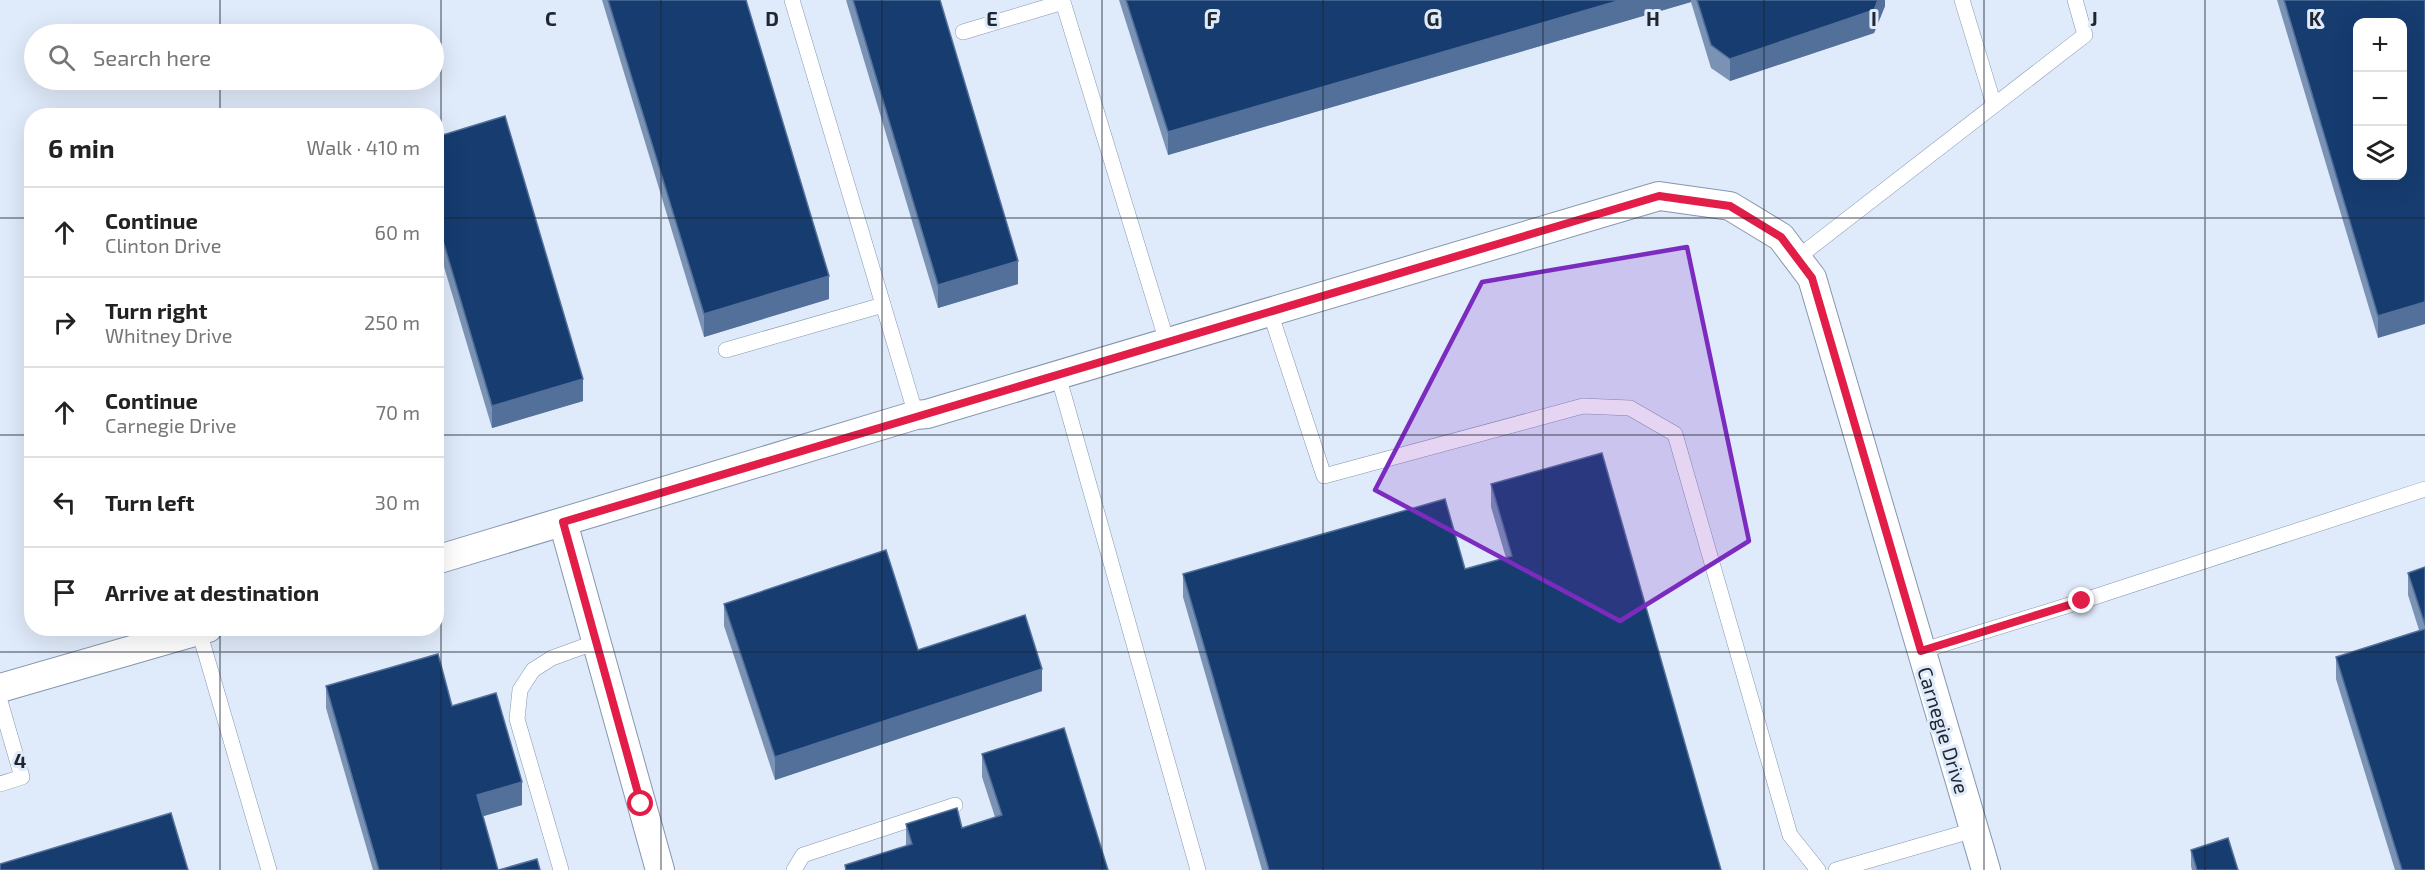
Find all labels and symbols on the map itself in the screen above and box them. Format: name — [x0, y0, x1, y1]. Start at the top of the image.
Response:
text: C — [545, 6, 557, 30]
text: D — [765, 6, 779, 30]
text: E — [986, 6, 998, 30]
text: F — [1206, 6, 1218, 30]
text: G — [1427, 6, 1439, 30]
text: H — [1646, 6, 1660, 30]
text: I — [1871, 6, 1877, 30]
text: J — [2090, 6, 2098, 30]
text: K — [2309, 6, 2322, 30]
route end — [2068, 587, 2094, 613]
street label: Carnegie Drive — [1913, 664, 1975, 796]
text: 4 — [14, 748, 27, 772]
route start — [627, 790, 653, 816]

